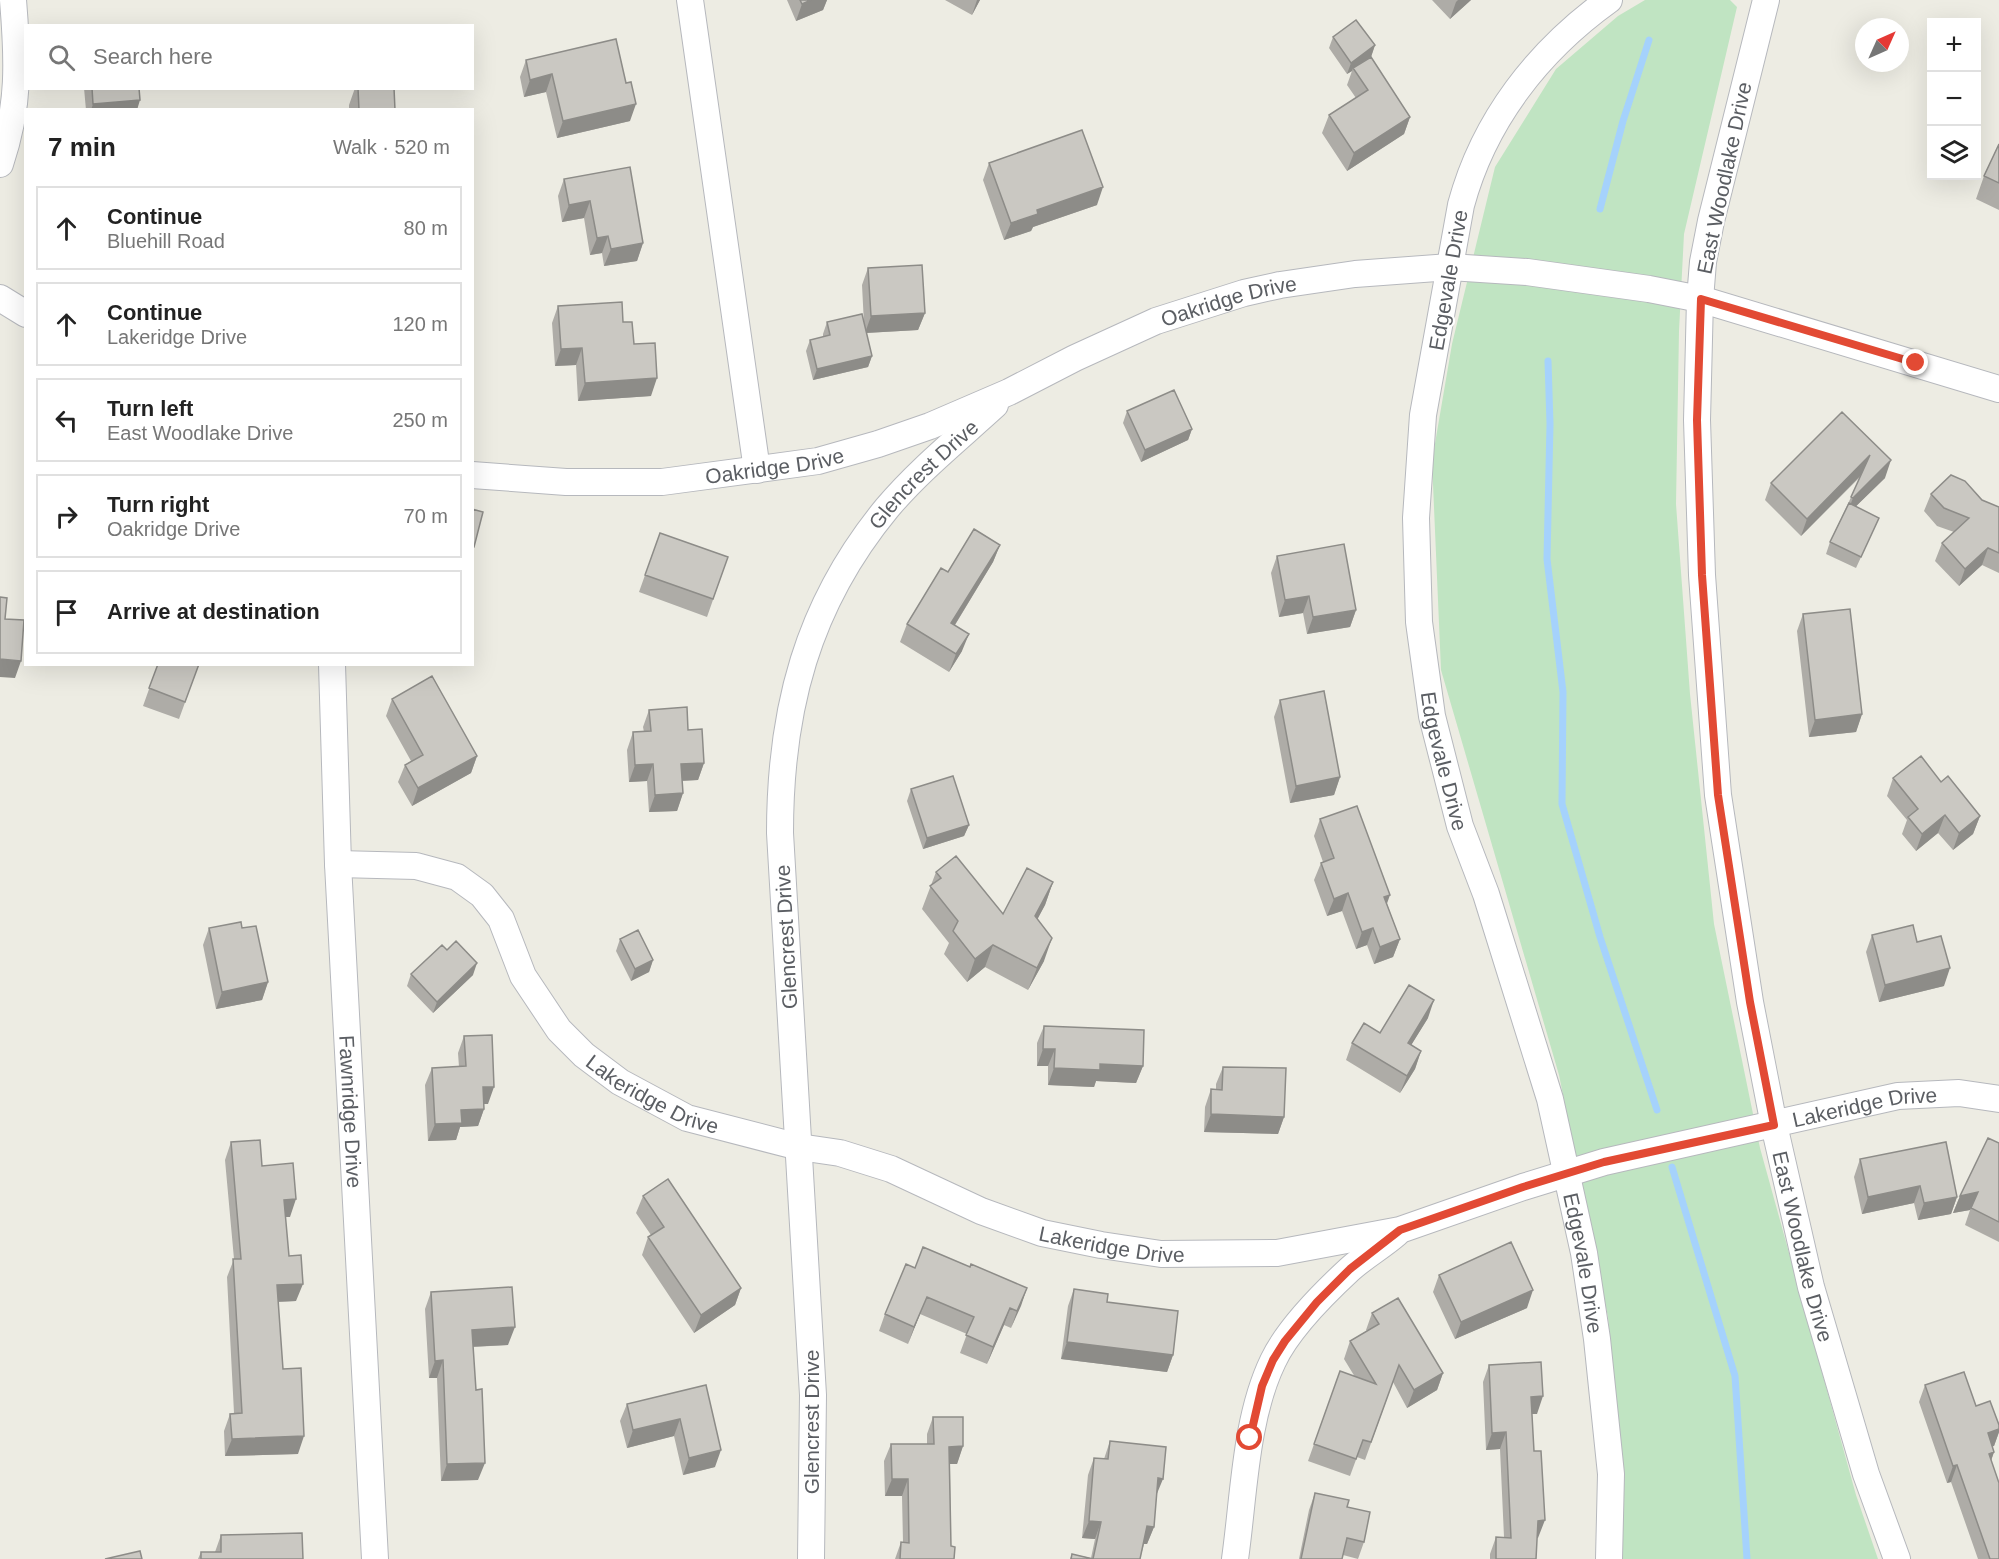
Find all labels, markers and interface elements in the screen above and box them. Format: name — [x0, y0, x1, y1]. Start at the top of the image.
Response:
north arrow — [1855, 18, 1909, 72]
map controls — [1927, 18, 1981, 180]
button: + — [1927, 18, 1981, 72]
search box — [24, 24, 474, 90]
icon: search — [45, 41, 78, 74]
text: Search here — [93, 44, 213, 69]
button: − — [1927, 72, 1981, 126]
street label: East Woodlake Drive — [1692, 80, 1756, 276]
button: layers — [1927, 126, 1981, 180]
text: 7 min — [48, 132, 116, 162]
text: Walk · 520 m — [333, 136, 450, 158]
text: Continue — [107, 204, 202, 229]
street label: Edgevale Drive — [1424, 208, 1472, 352]
icon: ahead — [50, 212, 83, 245]
text: 80 m — [404, 217, 448, 239]
text: Bluehill Road — [107, 230, 225, 252]
street label: Oakridge Drive — [1158, 271, 1298, 330]
text: Continue — [107, 300, 202, 325]
icon: ahead — [50, 308, 83, 341]
text: 120 m — [392, 313, 448, 335]
text: Lakeridge Drive — [107, 326, 247, 348]
route end — [1902, 349, 1928, 375]
text: Turn left — [107, 396, 193, 421]
icon: left — [50, 404, 83, 437]
text: 250 m — [392, 409, 448, 431]
street label: Glencrest Drive — [864, 415, 982, 533]
text: East Woodlake Drive — [107, 422, 293, 444]
street label: Oakridge Drive — [704, 443, 847, 488]
text: Turn right — [107, 492, 209, 517]
icon: right — [50, 500, 83, 533]
text: 70 m — [404, 505, 448, 527]
text: Oakridge Drive — [107, 518, 240, 540]
icon: arrive — [50, 596, 83, 629]
text: Arrive at destination — [107, 599, 320, 624]
street label: Edgevale Drive — [1417, 690, 1472, 833]
street label: Glencrest Drive — [771, 864, 801, 1010]
street label: Fawnridge Drive — [336, 1035, 367, 1189]
street label: Lakeridge Drive — [582, 1050, 721, 1137]
street label: Lakeridge Drive — [1790, 1083, 1938, 1131]
street label: East Woodlake Drive — [1769, 1149, 1838, 1345]
street label: Edgevale Drive — [1560, 1191, 1607, 1335]
street label: Lakeridge Drive — [1037, 1221, 1185, 1266]
street label: Glencrest Drive — [800, 1350, 823, 1494]
route start — [1236, 1424, 1262, 1450]

